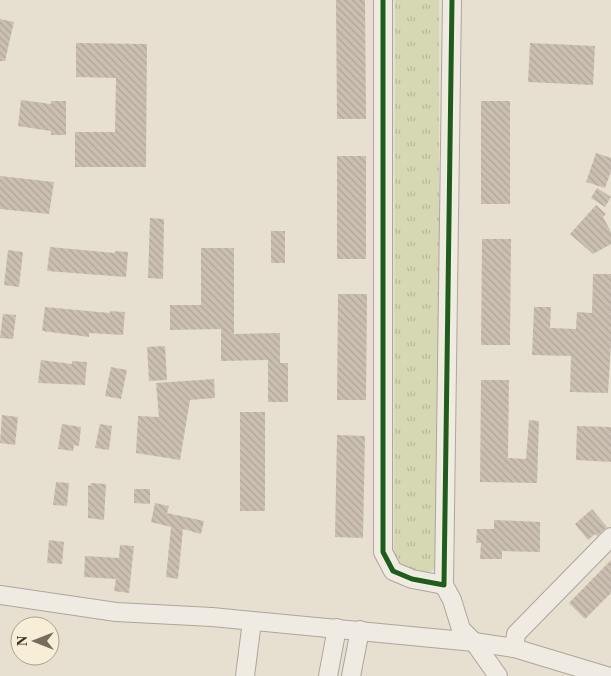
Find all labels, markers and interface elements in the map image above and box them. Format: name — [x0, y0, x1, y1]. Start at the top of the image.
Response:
north arrow — [10, 616, 60, 666]
text: N — [15, 636, 30, 646]

